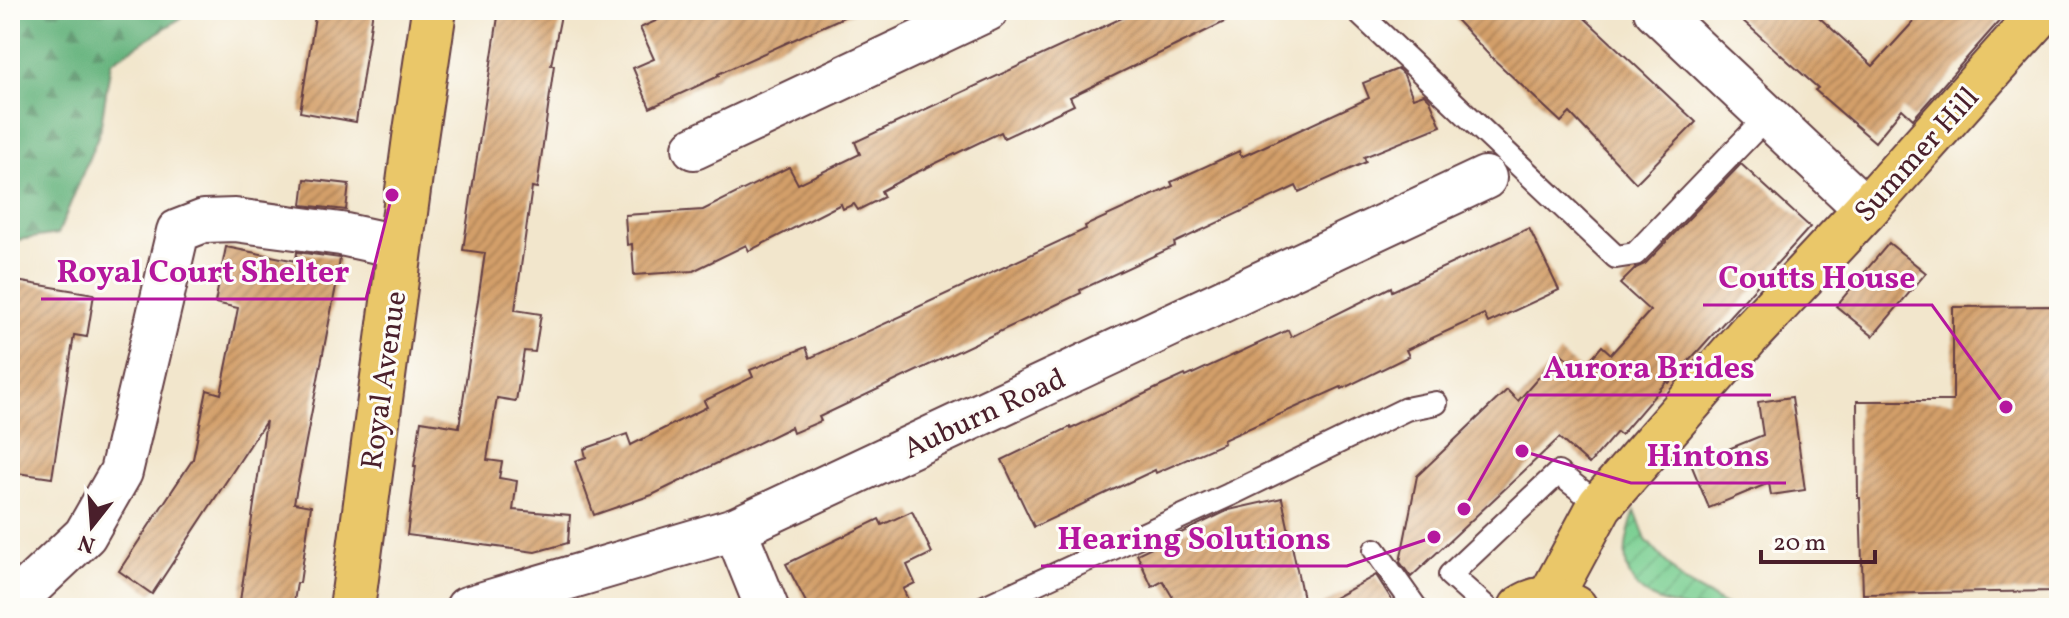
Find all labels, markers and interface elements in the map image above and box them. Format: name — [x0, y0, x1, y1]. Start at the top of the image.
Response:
street label: Summer Hill — [1845, 79, 1990, 232]
callout: Royal Court Shelter — [41, 243, 366, 299]
callout: Coutts House — [1703, 249, 1932, 305]
text: Royal Court Shelter — [57, 252, 349, 296]
text: Coutts House — [1718, 258, 1916, 302]
street label: Royal Avenue — [352, 288, 418, 472]
callout: Aurora Brides — [1528, 339, 1771, 395]
text: Aurora Brides — [1543, 348, 1755, 392]
street label: Auburn Road — [897, 359, 1073, 471]
callout: Hintons — [1631, 427, 1786, 483]
text: Hintons — [1647, 436, 1769, 480]
north arrow — [52, 486, 132, 566]
callout: Hearing Solutions — [1041, 510, 1347, 566]
scale bar — [1761, 514, 1875, 564]
text: Hearing Solutions — [1057, 519, 1331, 563]
text: N — [75, 526, 99, 560]
text: 20 m — [1773, 527, 1826, 561]

